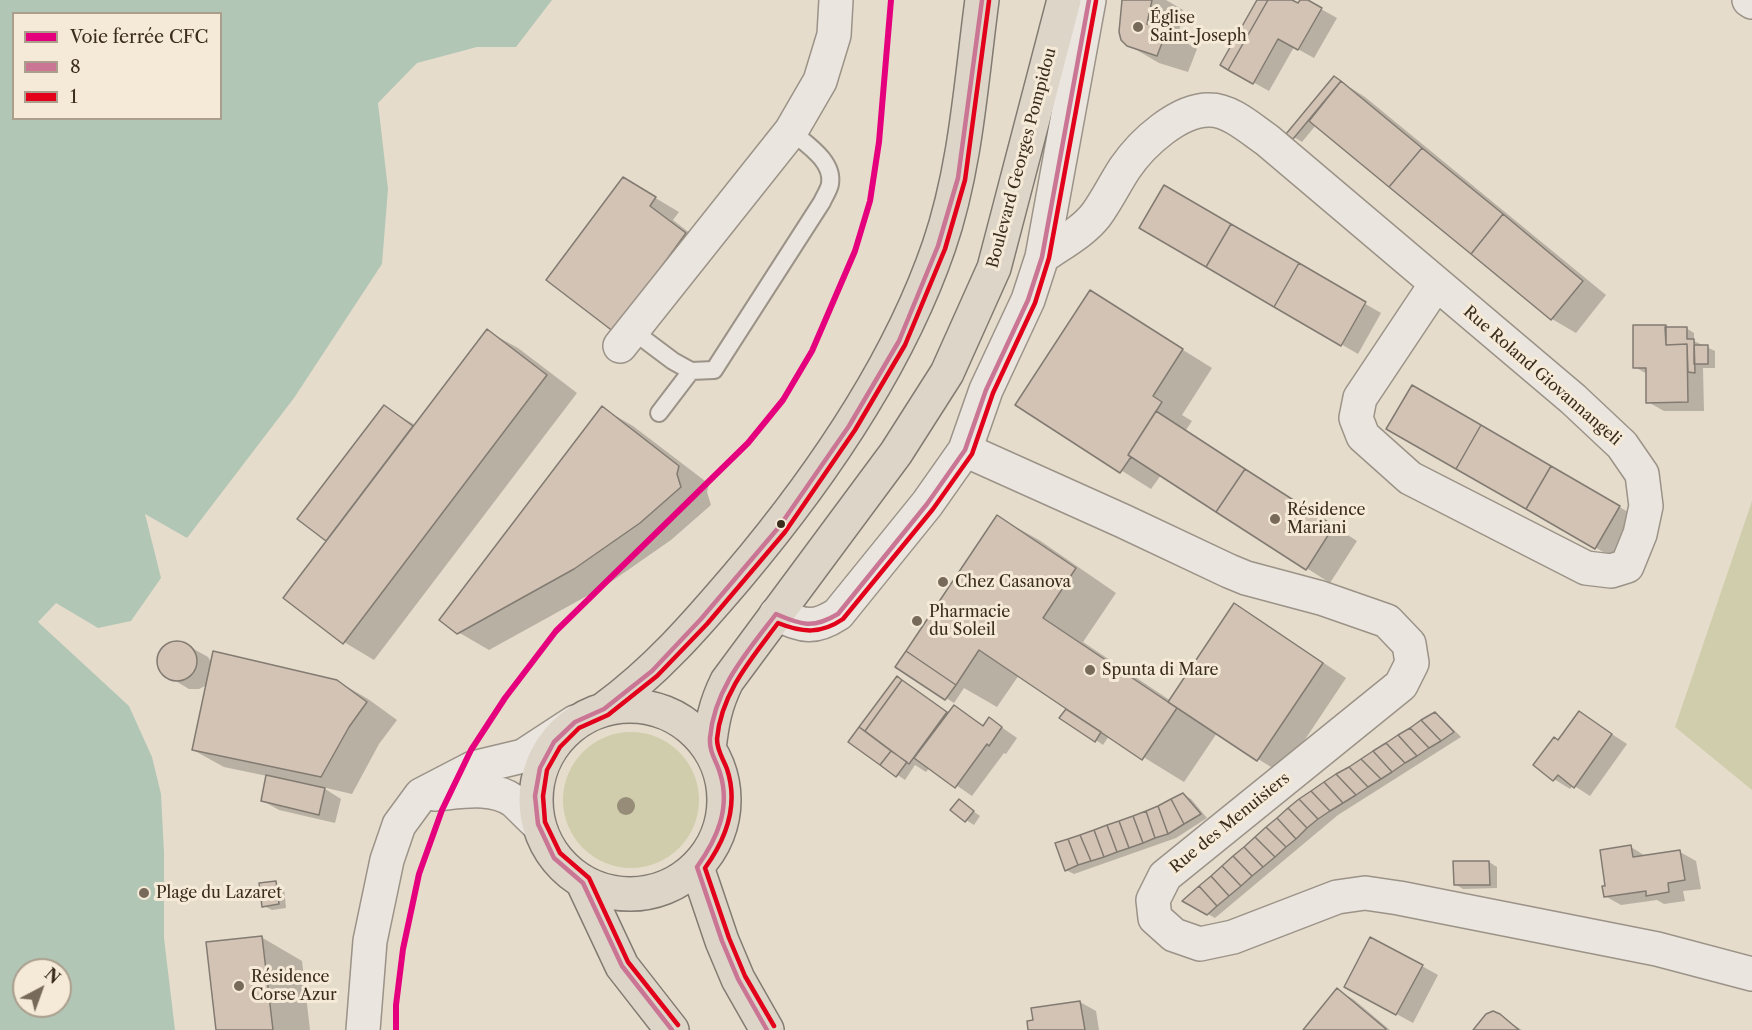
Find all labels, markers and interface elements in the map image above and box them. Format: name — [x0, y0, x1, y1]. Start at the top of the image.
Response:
place label: Église Saint-Joseph — [1150, 8, 1247, 46]
legend — [12, 12, 222, 120]
marker: Église Saint-Joseph — [1131, 20, 1145, 34]
text: Voie ferrée CFC — [70, 26, 208, 48]
street label: Boulevard Georges Pompidou — [983, 46, 1061, 270]
text: 8 — [70, 56, 81, 78]
text: 1 — [70, 86, 78, 108]
street label: Rue Roland Giovannangeli — [1459, 302, 1625, 450]
place label: Résidence Mariani — [1287, 500, 1366, 538]
marker: Résidence Mariani — [1268, 512, 1282, 526]
unlabelled marker — [775, 518, 787, 530]
place label: Chez Casanova — [955, 572, 1071, 592]
marker: Chez Casanova — [936, 575, 950, 589]
place label: Pharmacie du Soleil — [929, 602, 1010, 640]
marker: Pharmacie du Soleil — [910, 614, 924, 628]
place label: Spunta di Mare — [1102, 660, 1218, 680]
marker: Spunta di Mare — [1083, 663, 1097, 677]
street label: Rue des Menuisiers — [1166, 769, 1294, 877]
place label: Plage du Lazaret — [156, 883, 282, 903]
marker: Plage du Lazaret — [137, 886, 151, 900]
north arrow — [12, 958, 72, 1018]
text: N — [41, 964, 64, 988]
place label: Résidence Corse Azur — [251, 967, 337, 1005]
marker: Résidence Corse Azur — [232, 979, 246, 993]

